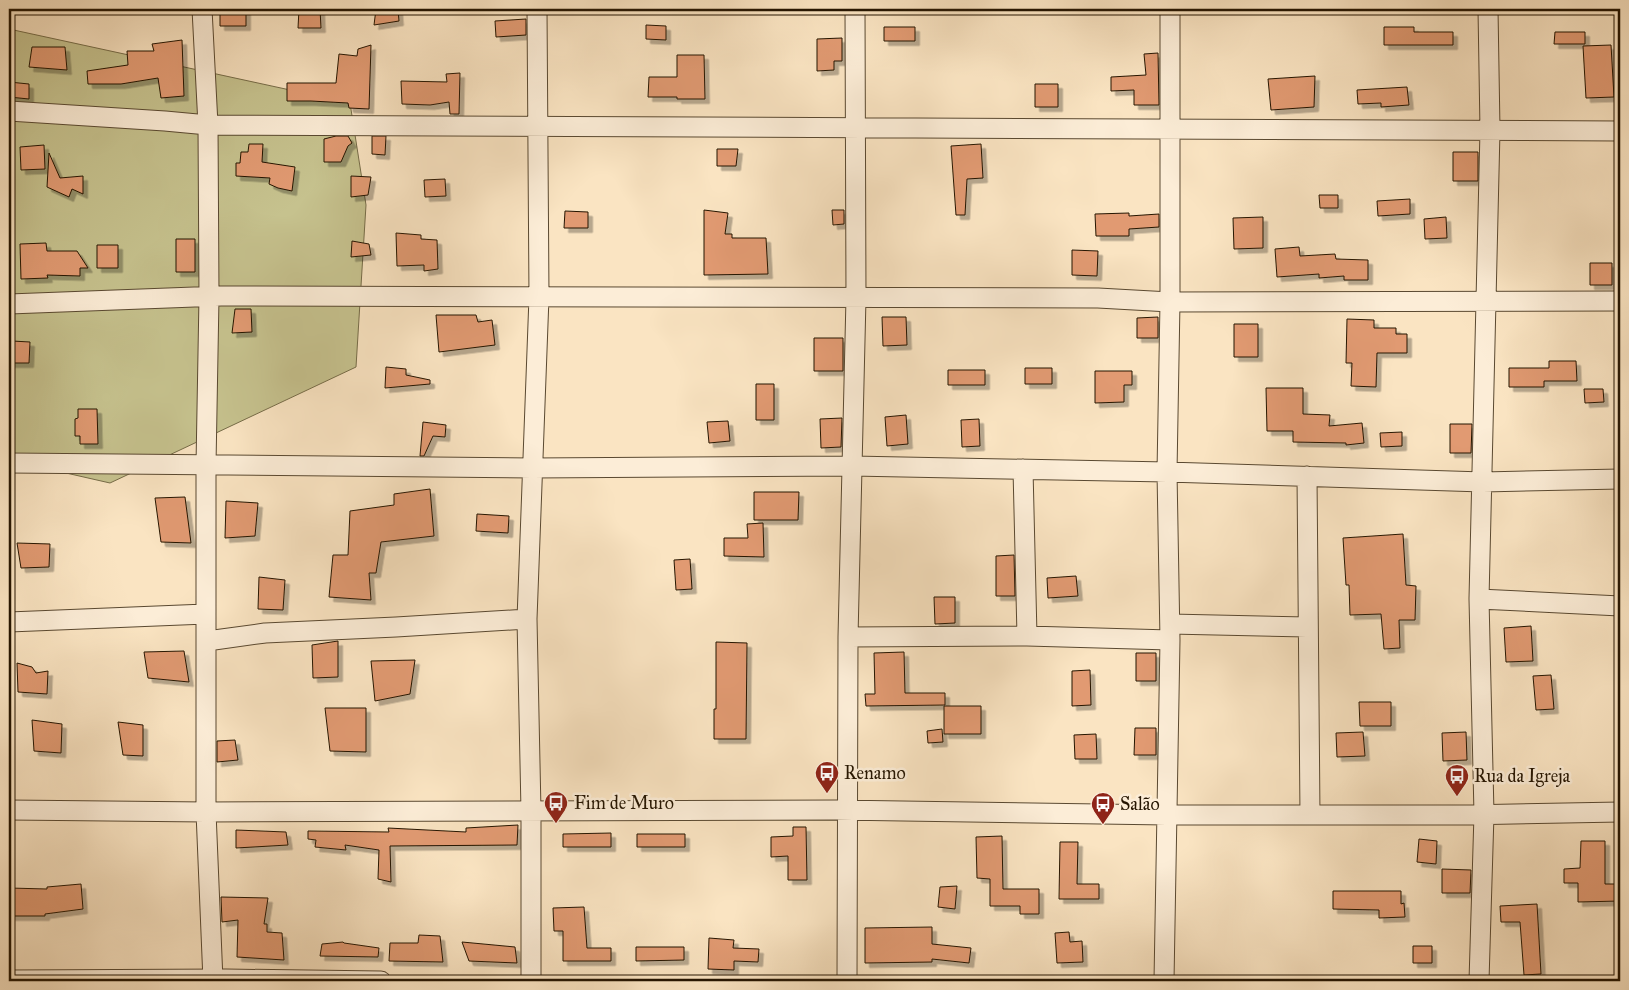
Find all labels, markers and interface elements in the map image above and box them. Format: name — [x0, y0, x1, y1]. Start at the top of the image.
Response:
bus stop icon: Renamo — [814, 760, 840, 794]
place label: Renamo — [844, 762, 906, 784]
bus stop icon: Rua da Igreja — [1444, 763, 1470, 797]
place label: Rua da Igreja — [1474, 765, 1571, 788]
bus stop icon: Fim de Muro — [543, 790, 569, 824]
bus stop icon: Salão — [1090, 791, 1116, 825]
place label: Fim de Muro — [574, 792, 674, 814]
place label: Salão — [1120, 793, 1160, 815]

